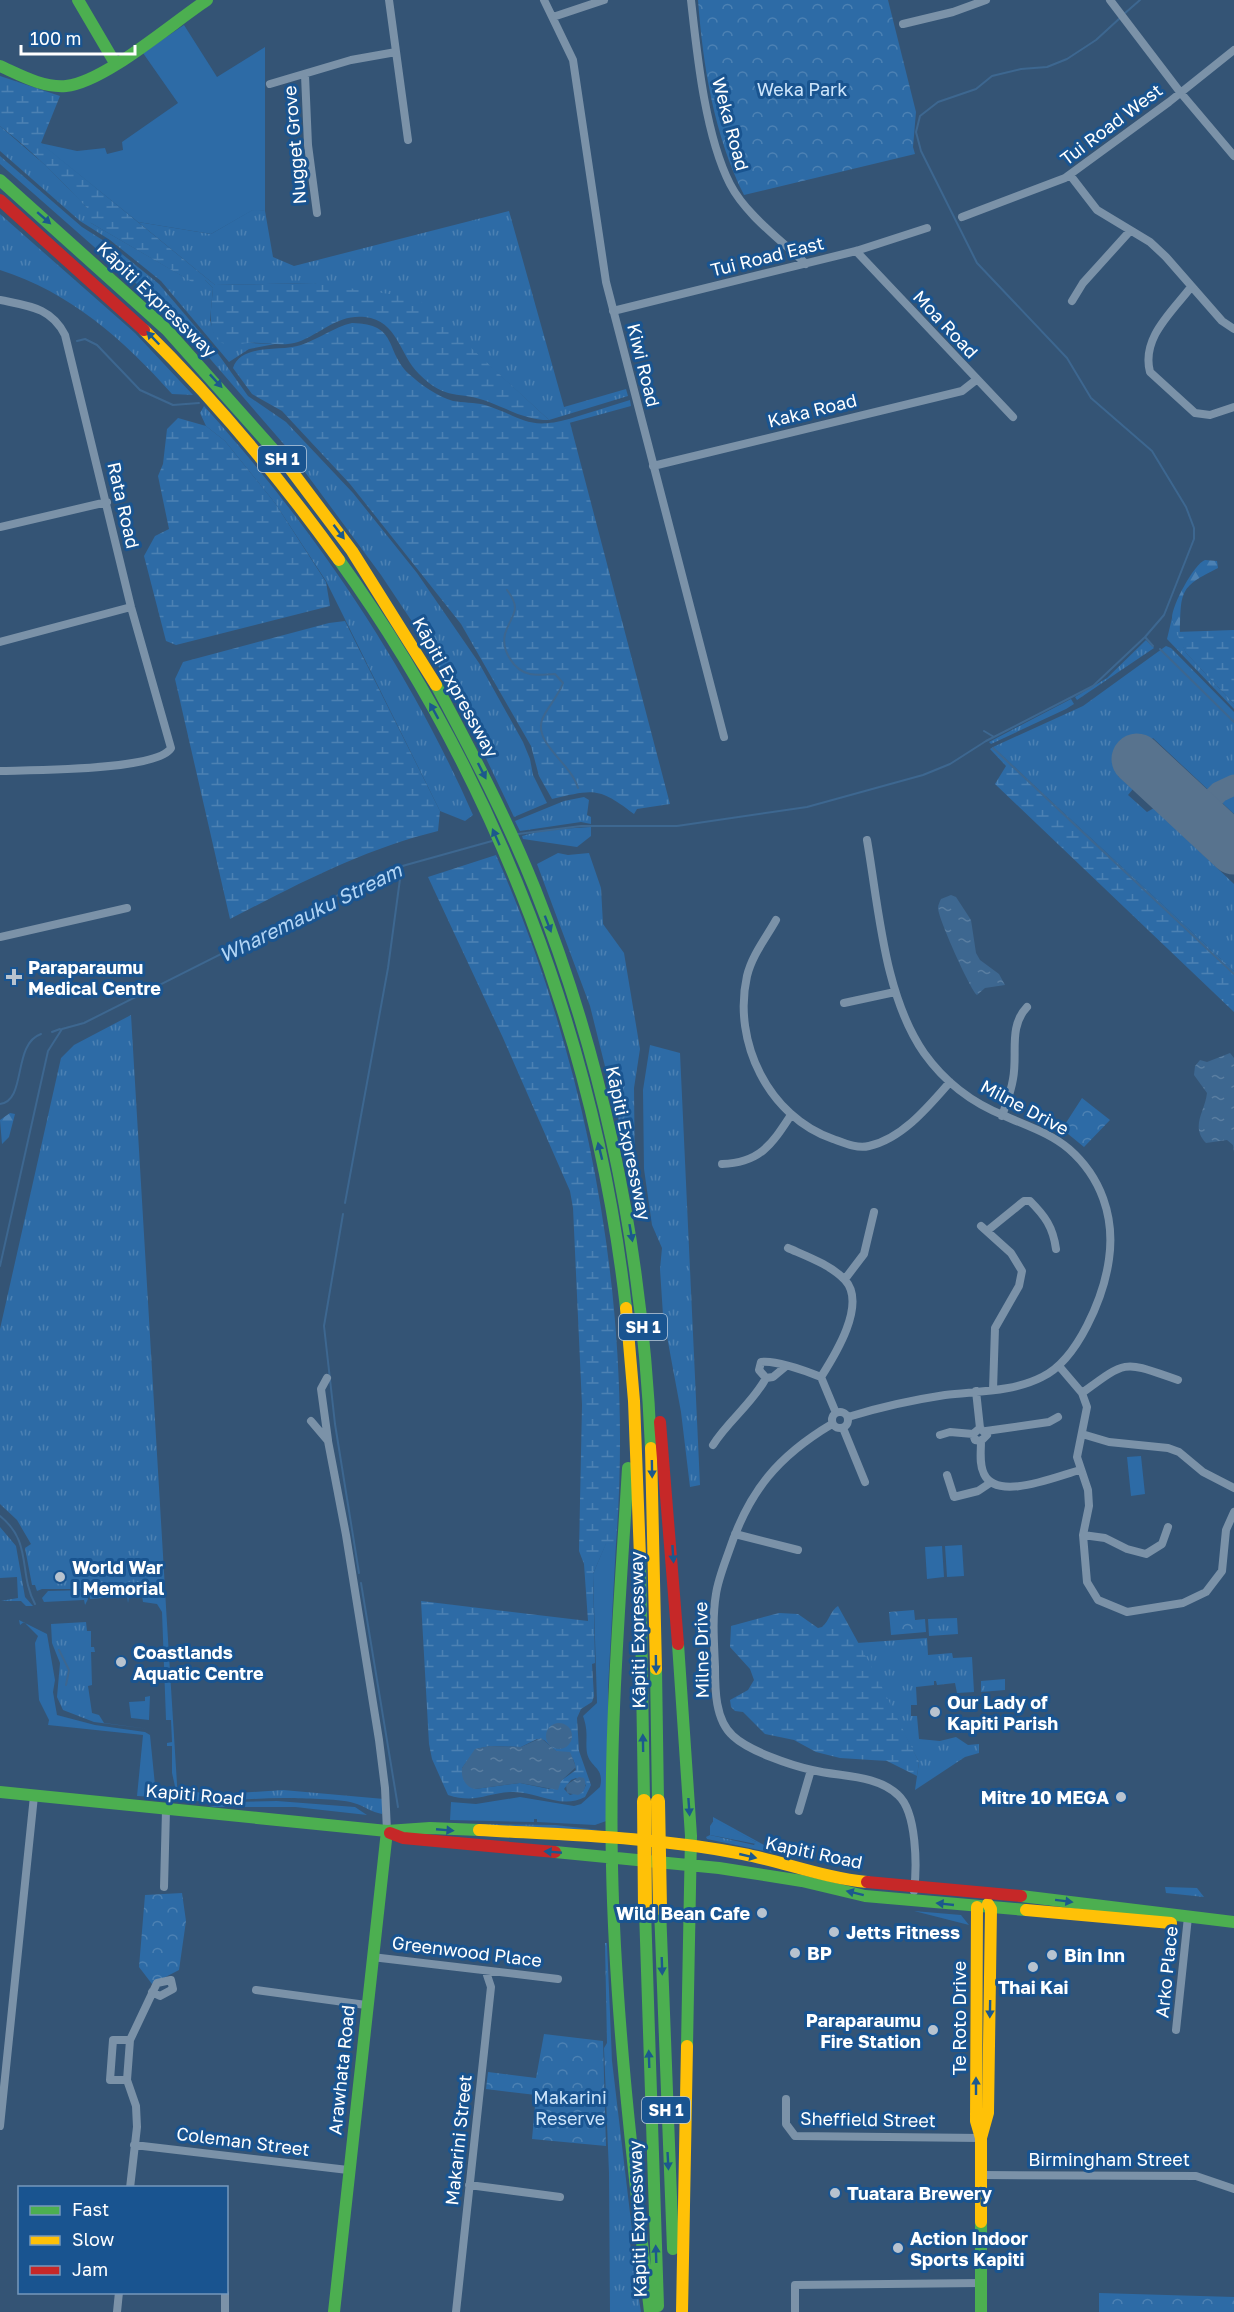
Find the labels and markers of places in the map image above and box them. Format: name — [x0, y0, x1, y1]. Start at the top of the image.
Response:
place label: Paraparaumu Medical Centre — [28, 956, 161, 999]
marker: Paraparaumu Medical Centre — [5, 968, 23, 986]
place label: World War I Memorial — [72, 1556, 164, 1599]
marker: World War I Memorial — [53, 1570, 67, 1584]
place label: Coastlands Aquatic Centre — [133, 1641, 264, 1684]
marker: Coastlands Aquatic Centre — [114, 1655, 128, 1669]
place label: Our Lady of Kapiti Parish — [947, 1691, 1058, 1734]
marker: Our Lady of Kapiti Parish — [928, 1705, 942, 1719]
place label: Mitre 10 MEGA — [981, 1786, 1109, 1808]
marker: Mitre 10 MEGA — [1114, 1790, 1128, 1804]
place label: Wild Bean Cafe — [616, 1902, 750, 1924]
marker: Wild Bean Cafe — [755, 1906, 769, 1920]
place label: Jetts Fitness — [846, 1921, 960, 1943]
marker: Jetts Fitness — [827, 1925, 841, 1939]
place label: BP — [807, 1942, 832, 1964]
place label: Bin Inn — [1064, 1944, 1125, 1966]
marker: BP — [788, 1946, 802, 1960]
marker: Bin Inn — [1045, 1948, 1059, 1962]
marker: Thai Kai — [1026, 1960, 1040, 1974]
place label: Thai Kai — [998, 1976, 1068, 1998]
place label: Paraparaumu Fire Station — [806, 2009, 921, 2052]
marker: Paraparaumu Fire Station — [926, 2023, 940, 2037]
place label: Tuatara Brewery — [847, 2182, 992, 2204]
marker: Tuatara Brewery — [828, 2186, 842, 2200]
place label: Action Indoor Sports Kapiti — [910, 2227, 1028, 2270]
marker: Action Indoor Sports Kapiti — [891, 2241, 905, 2255]

